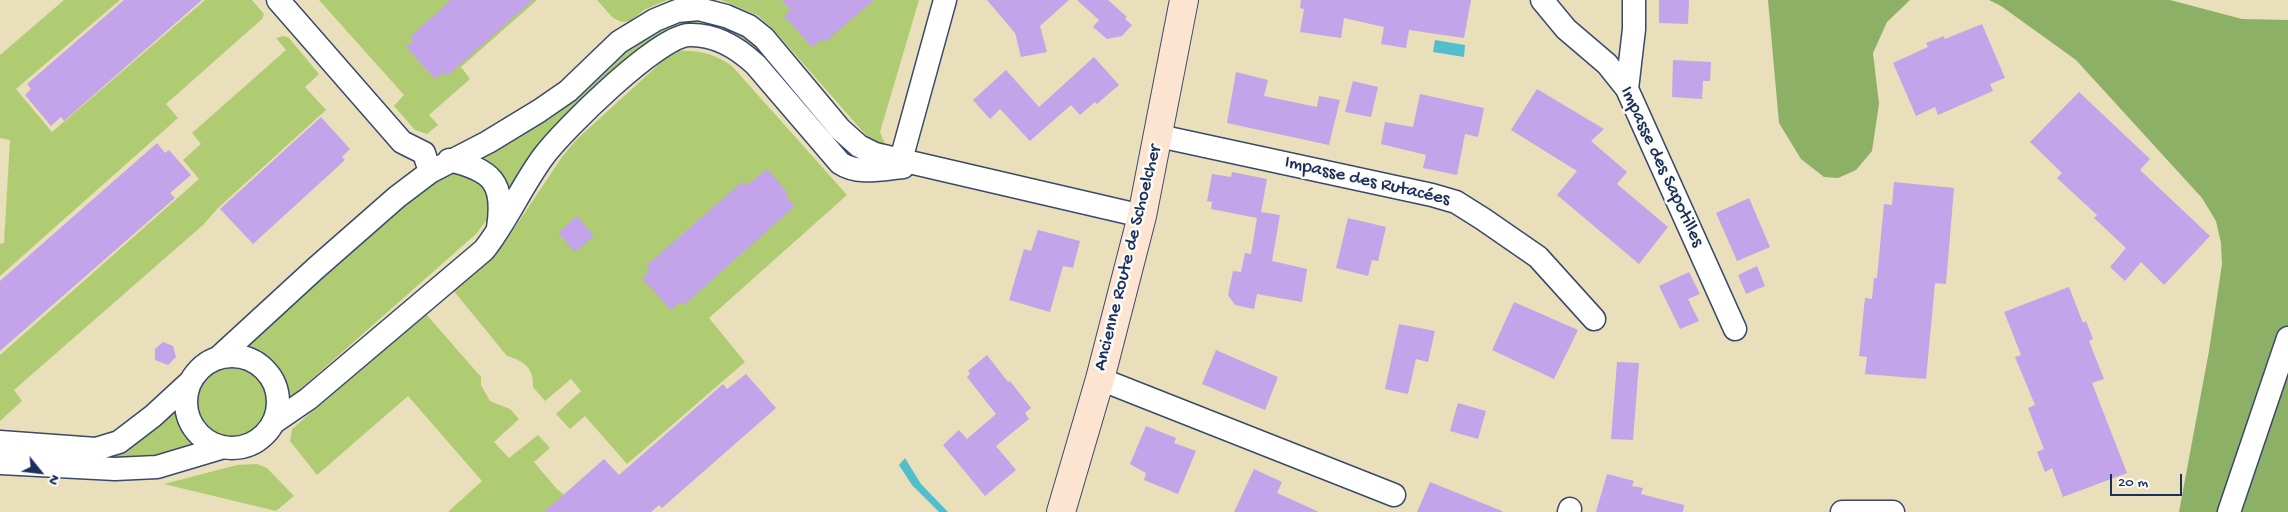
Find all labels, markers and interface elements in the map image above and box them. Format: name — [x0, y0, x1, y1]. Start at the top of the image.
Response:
street label: Impasse des Sapotilles — [1614, 83, 1708, 251]
street label: Ancienne Route de Schoelcher — [1090, 143, 1168, 373]
street label: Impasse des Rutacées — [1282, 152, 1452, 212]
north arrow — [15, 447, 65, 497]
scale bar — [2113, 464, 2186, 496]
text: N — [44, 471, 63, 488]
text: 20 m — [2118, 474, 2148, 492]

